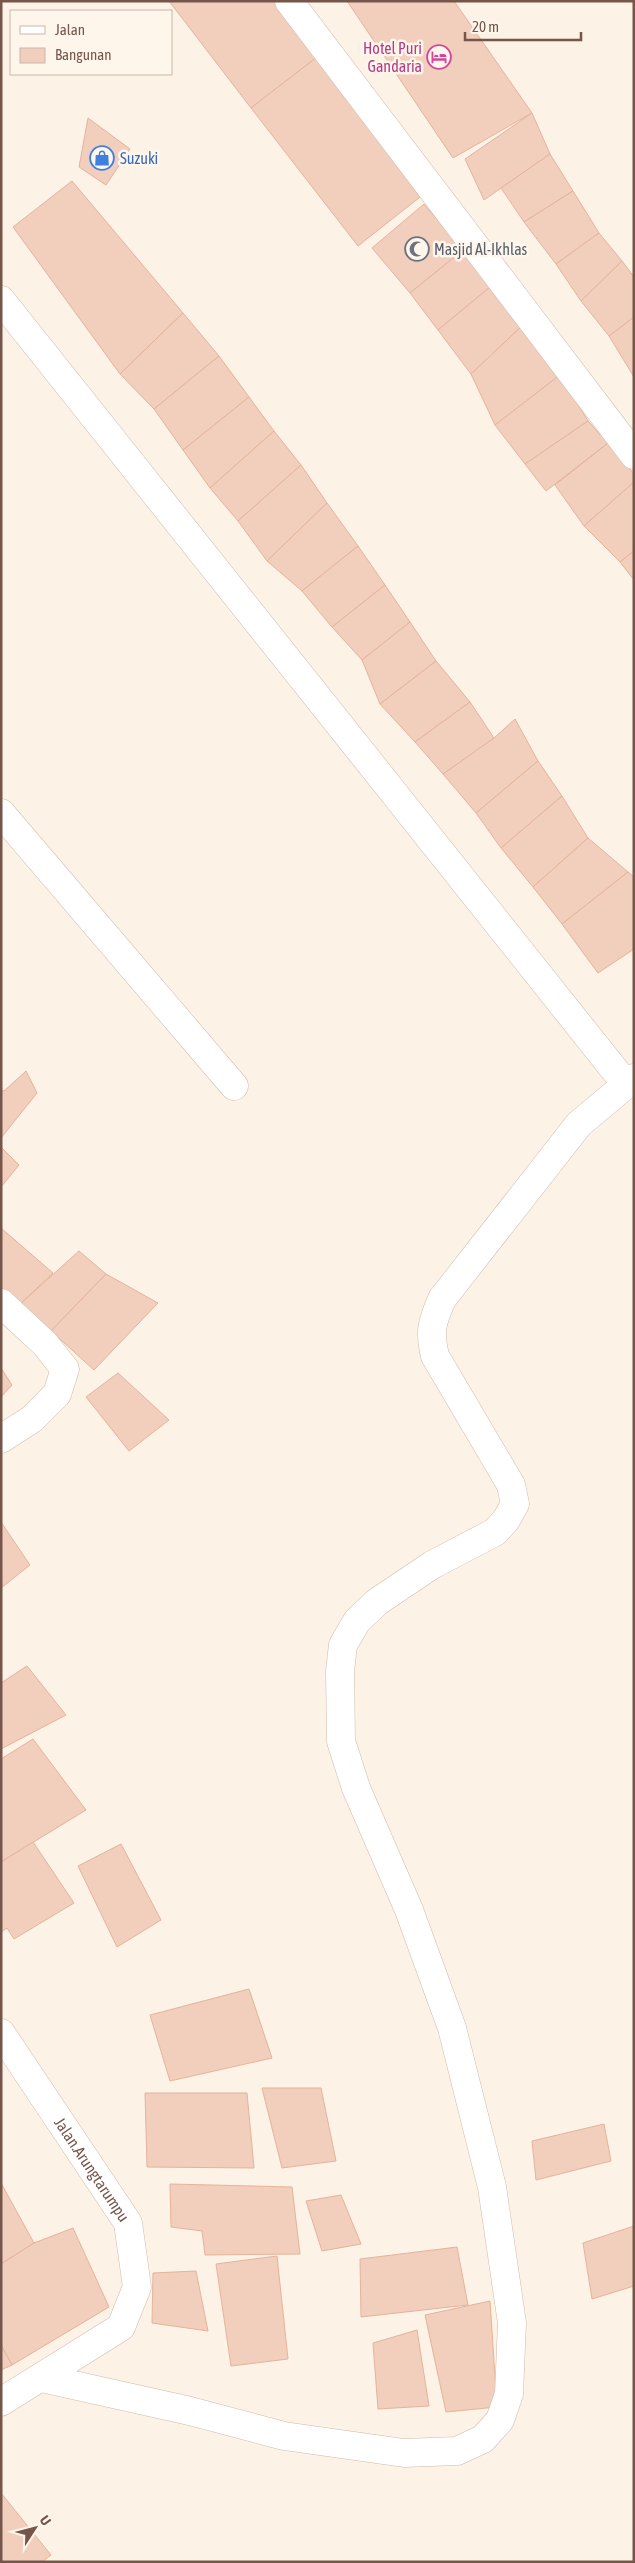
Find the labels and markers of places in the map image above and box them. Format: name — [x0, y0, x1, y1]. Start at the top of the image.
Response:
place label: Hotel Puri Gandaria — [363, 39, 422, 75]
hotel icon: Hotel Puri Gandaria — [426, 44, 452, 70]
shop icon: Suzuki — [89, 145, 115, 171]
place label: Suzuki — [120, 149, 158, 167]
mosque icon: Masjid Al-Ikhlas — [404, 236, 430, 262]
place label: Masjid Al-Ikhlas — [434, 240, 528, 259]

